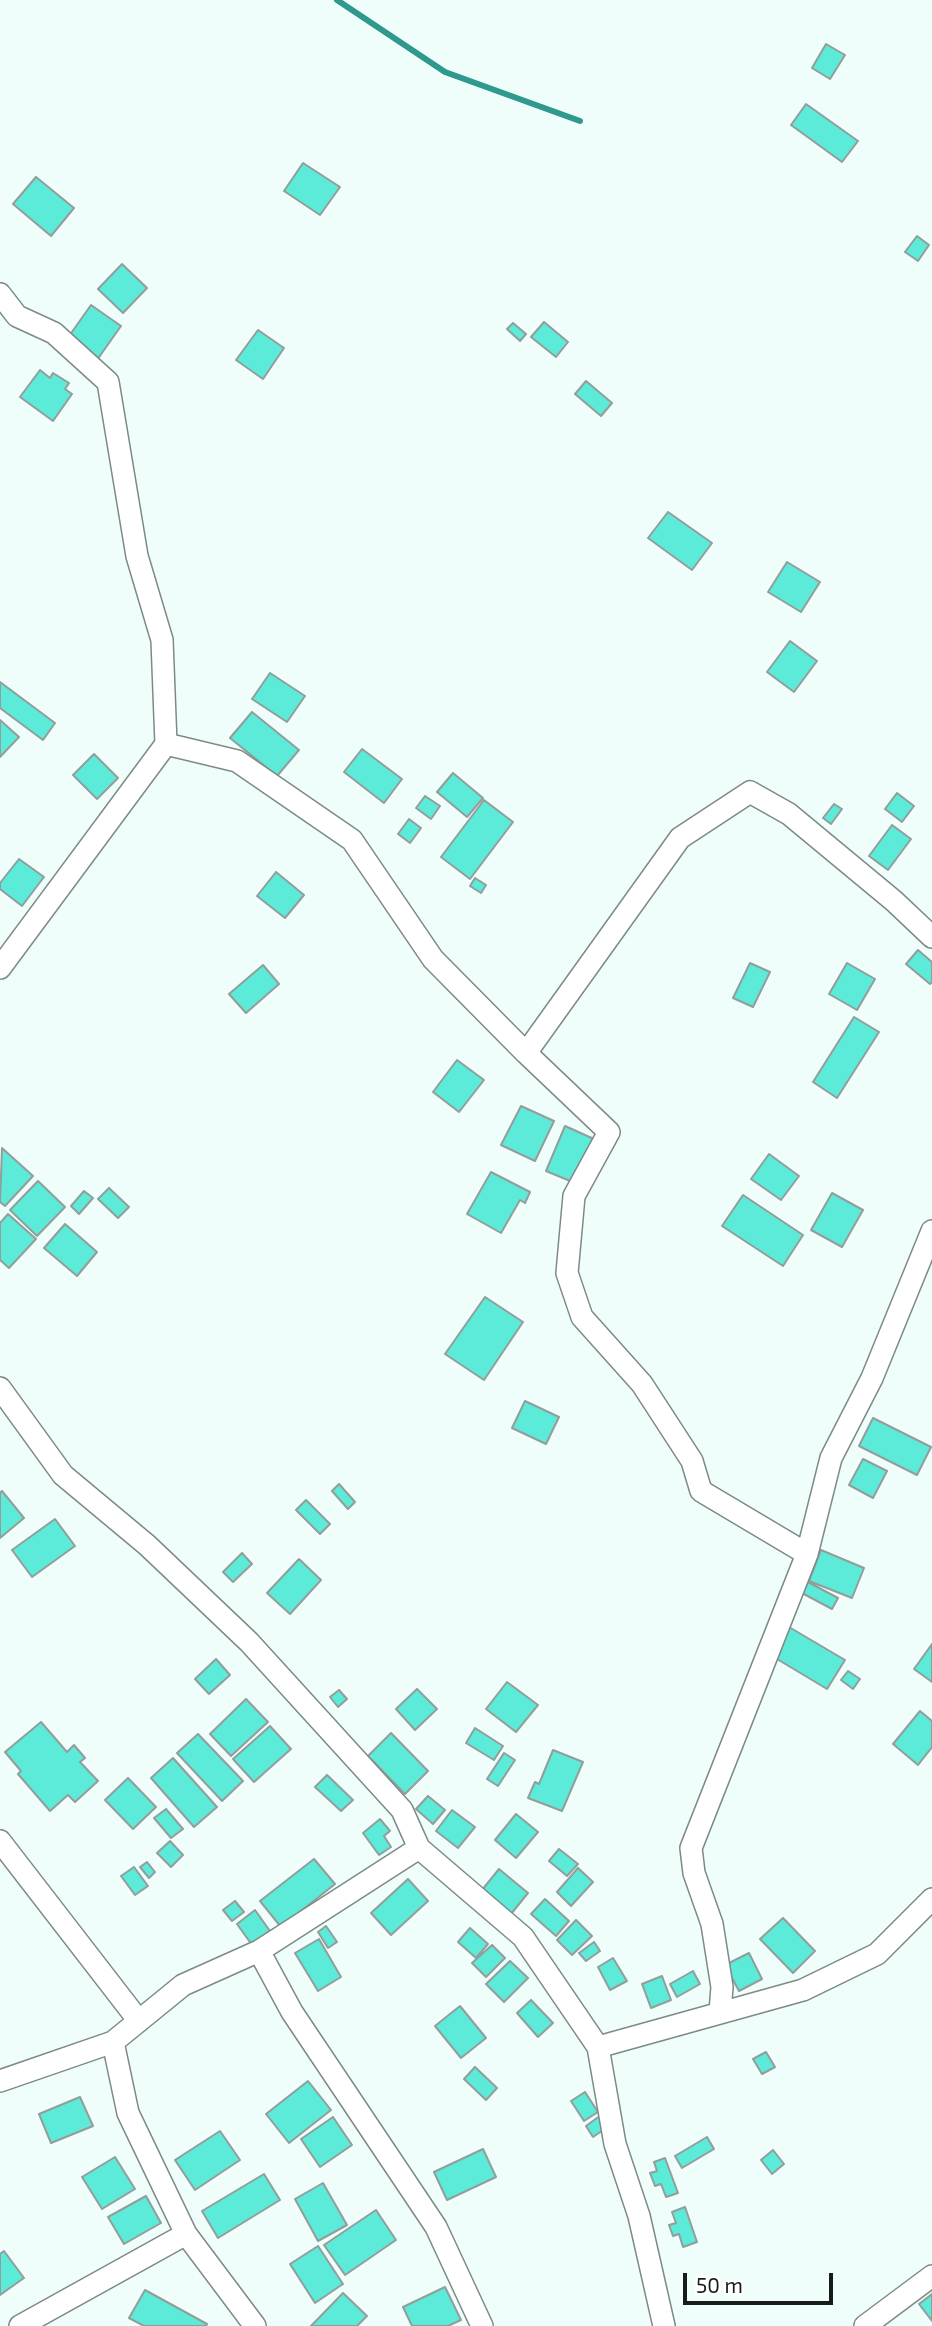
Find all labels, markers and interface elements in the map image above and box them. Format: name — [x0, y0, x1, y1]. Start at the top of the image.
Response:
scale bar — [687, 2260, 838, 2304]
text: 50 m — [696, 2272, 743, 2297]

